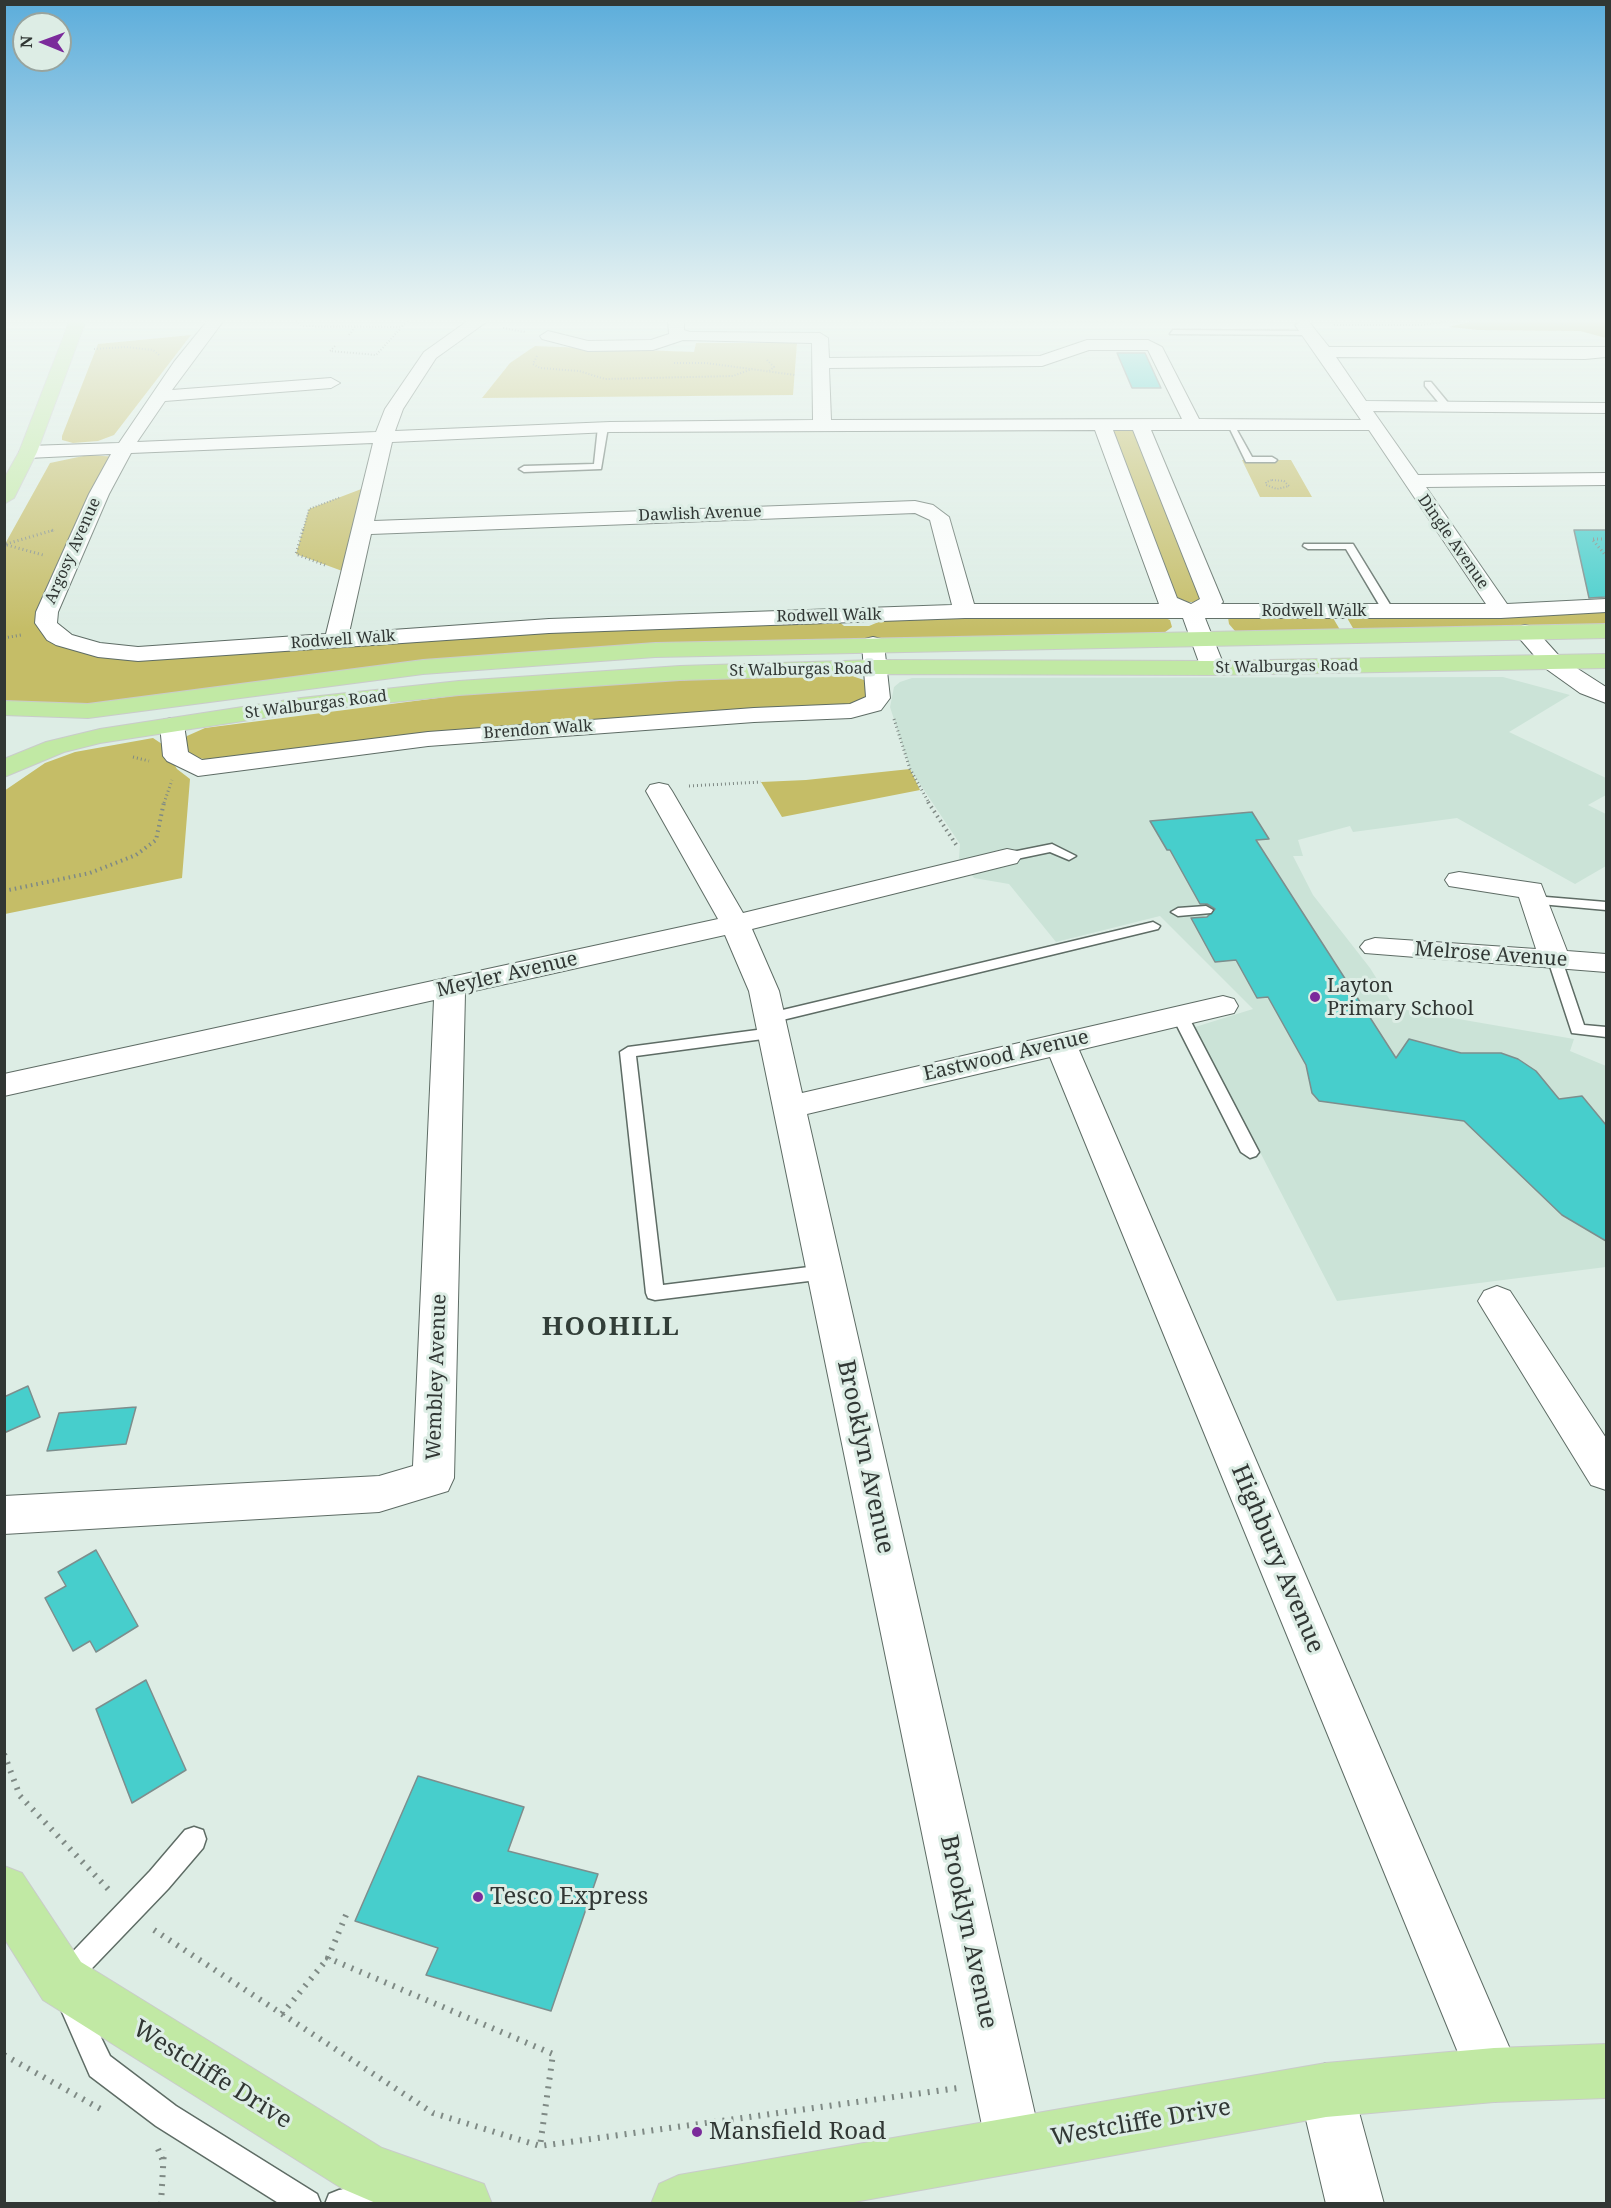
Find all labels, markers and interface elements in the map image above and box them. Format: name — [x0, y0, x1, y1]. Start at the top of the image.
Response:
north arrow — [12, 12, 72, 72]
text: N — [15, 35, 37, 48]
street label: Dingle Avenue — [1413, 491, 1493, 593]
street label: Argosy Avenue — [41, 495, 105, 607]
street label: Dawlish Avenue — [638, 502, 762, 526]
street label: Rodwell Walk — [1262, 601, 1366, 621]
street label: Rodwell Walk — [776, 605, 882, 627]
street label: Rodwell Walk — [290, 627, 396, 653]
street label: St Walburgas Road — [1215, 656, 1359, 678]
street label: St Walburgas Road — [729, 659, 873, 681]
street label: St Walburgas Road — [244, 687, 388, 723]
street label: Brendon Walk — [483, 717, 593, 743]
street label: Melrose Avenue — [1414, 938, 1568, 972]
street label: Meyler Avenue — [434, 947, 580, 1003]
place label: Layton Primary School — [1327, 974, 1474, 1021]
marker: Layton Primary School — [1308, 990, 1322, 1004]
street label: Eastwood Avenue — [921, 1025, 1091, 1087]
street label: Wembley Avenue — [422, 1293, 452, 1461]
district label: HOOHILL — [542, 1312, 680, 1344]
street label: Brooklyn Avenue — [830, 1358, 900, 1556]
street label: Highbury Avenue — [1224, 1461, 1330, 1657]
street label: Brooklyn Avenue — [933, 1833, 1003, 2031]
place label: Tesco Express — [490, 1883, 648, 1911]
marker: Tesco Express — [471, 1890, 485, 1904]
street label: Westcliffe Drive — [127, 2015, 297, 2135]
street label: Westcliffe Drive — [1049, 2093, 1233, 2153]
place label: Mansfield Road — [709, 2118, 886, 2146]
marker: Mansfield Road — [690, 2125, 704, 2139]

